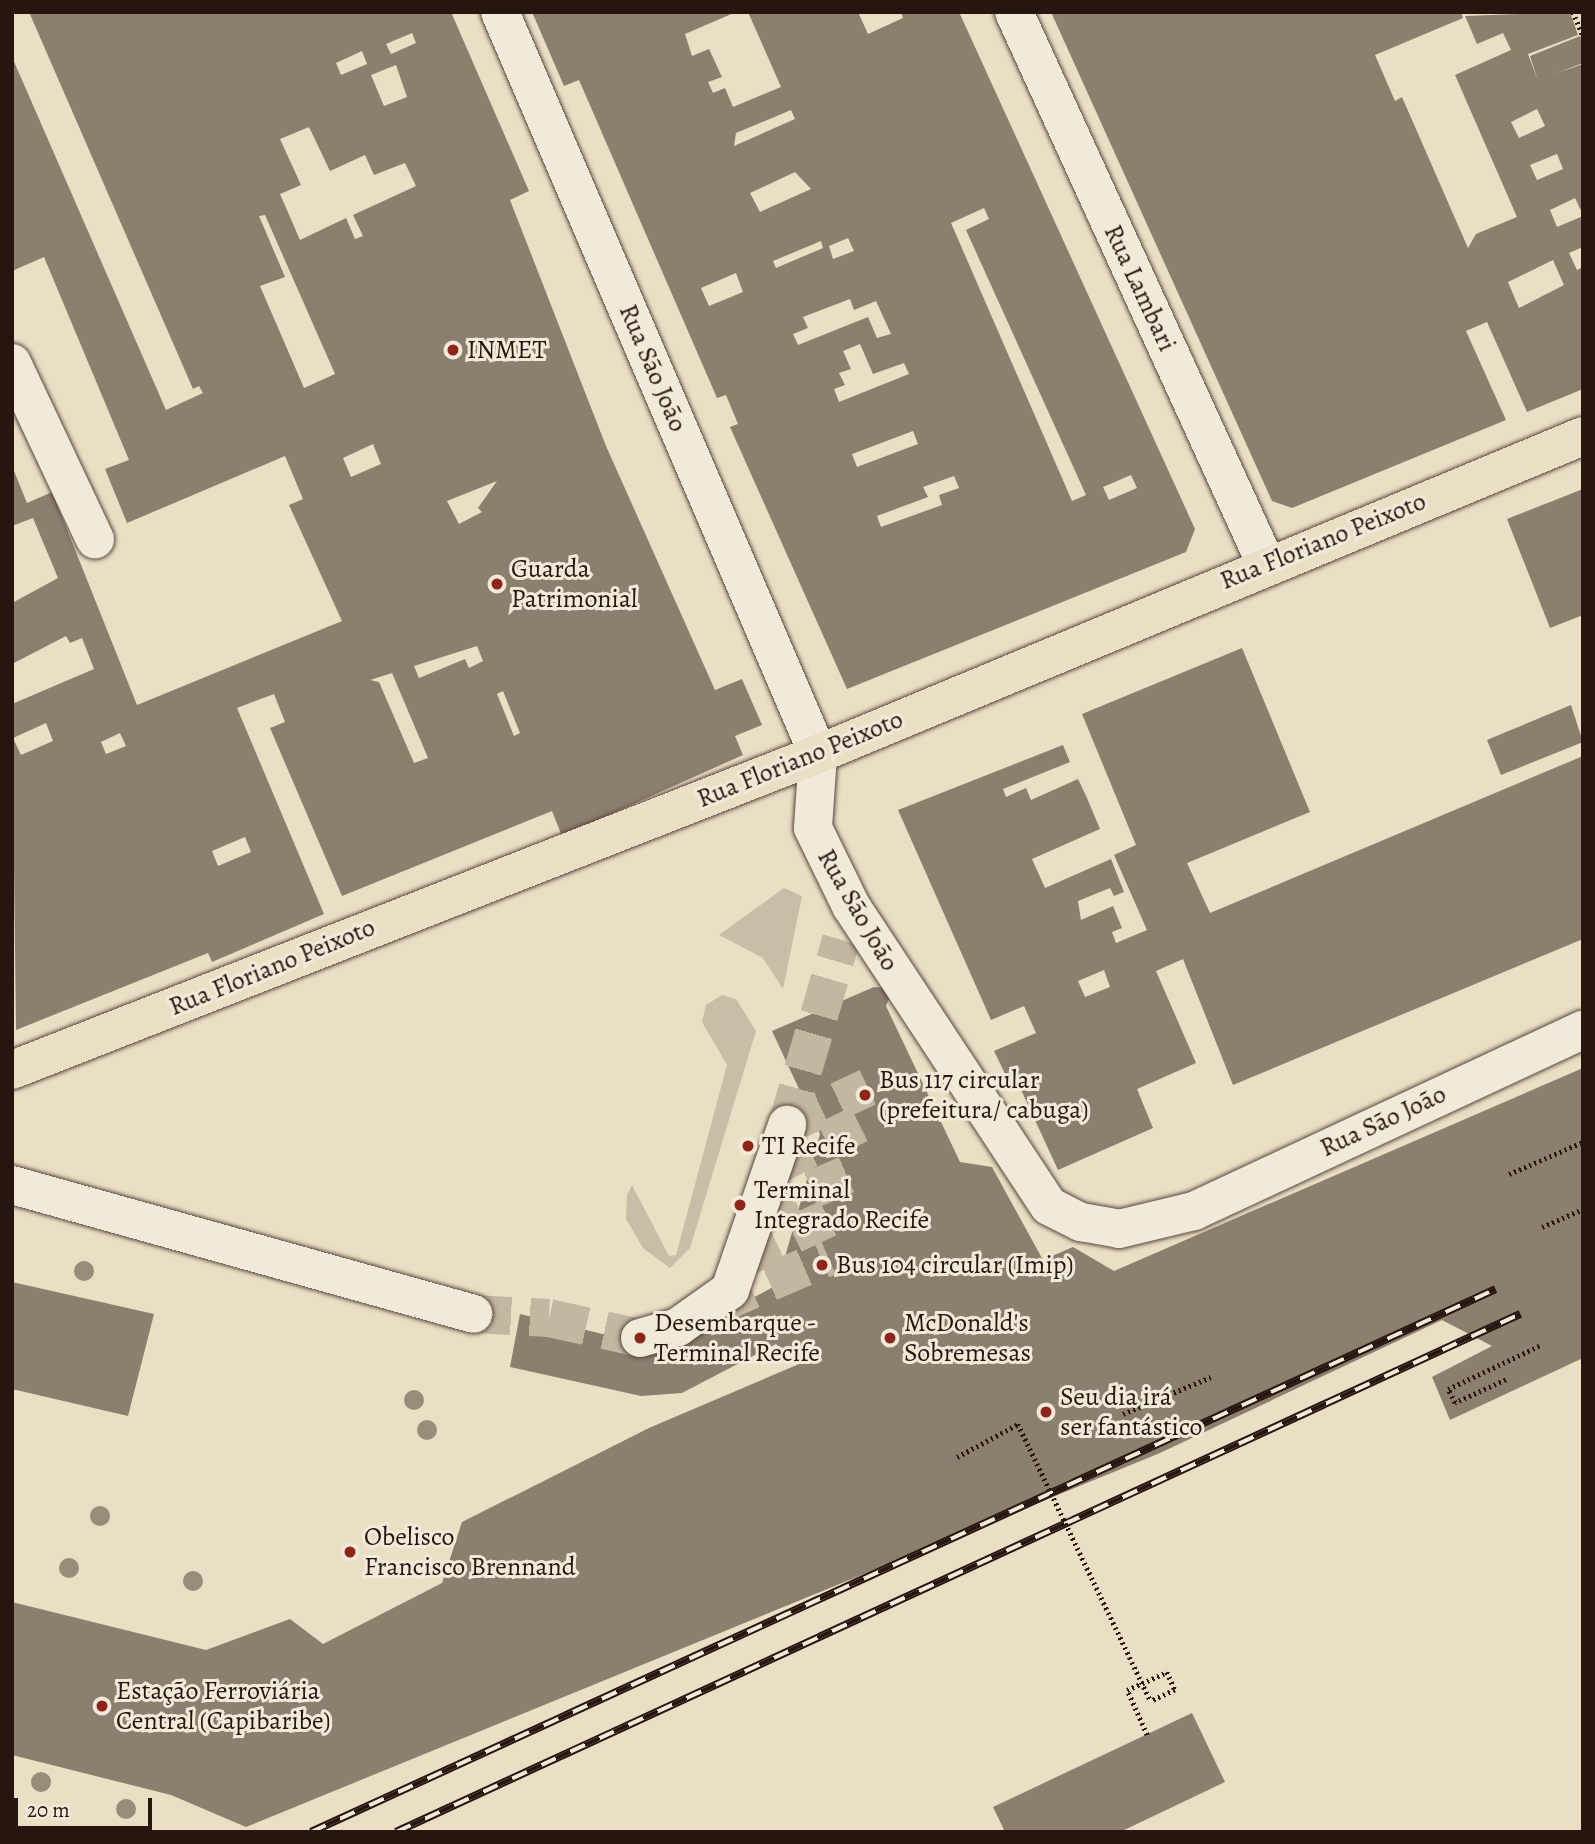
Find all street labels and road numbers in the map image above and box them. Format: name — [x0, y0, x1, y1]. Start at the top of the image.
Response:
street label: Rua Lambari — [1097, 220, 1183, 356]
street label: Rua São João — [612, 300, 694, 436]
street label: Rua Floriano Peixoto — [1216, 485, 1430, 597]
street label: Rua Floriano Peixoto — [693, 703, 907, 815]
street label: Rua São João — [811, 844, 905, 976]
street label: Rua Floriano Peixoto — [165, 911, 379, 1023]
street label: Rua São João — [1315, 1078, 1451, 1164]

